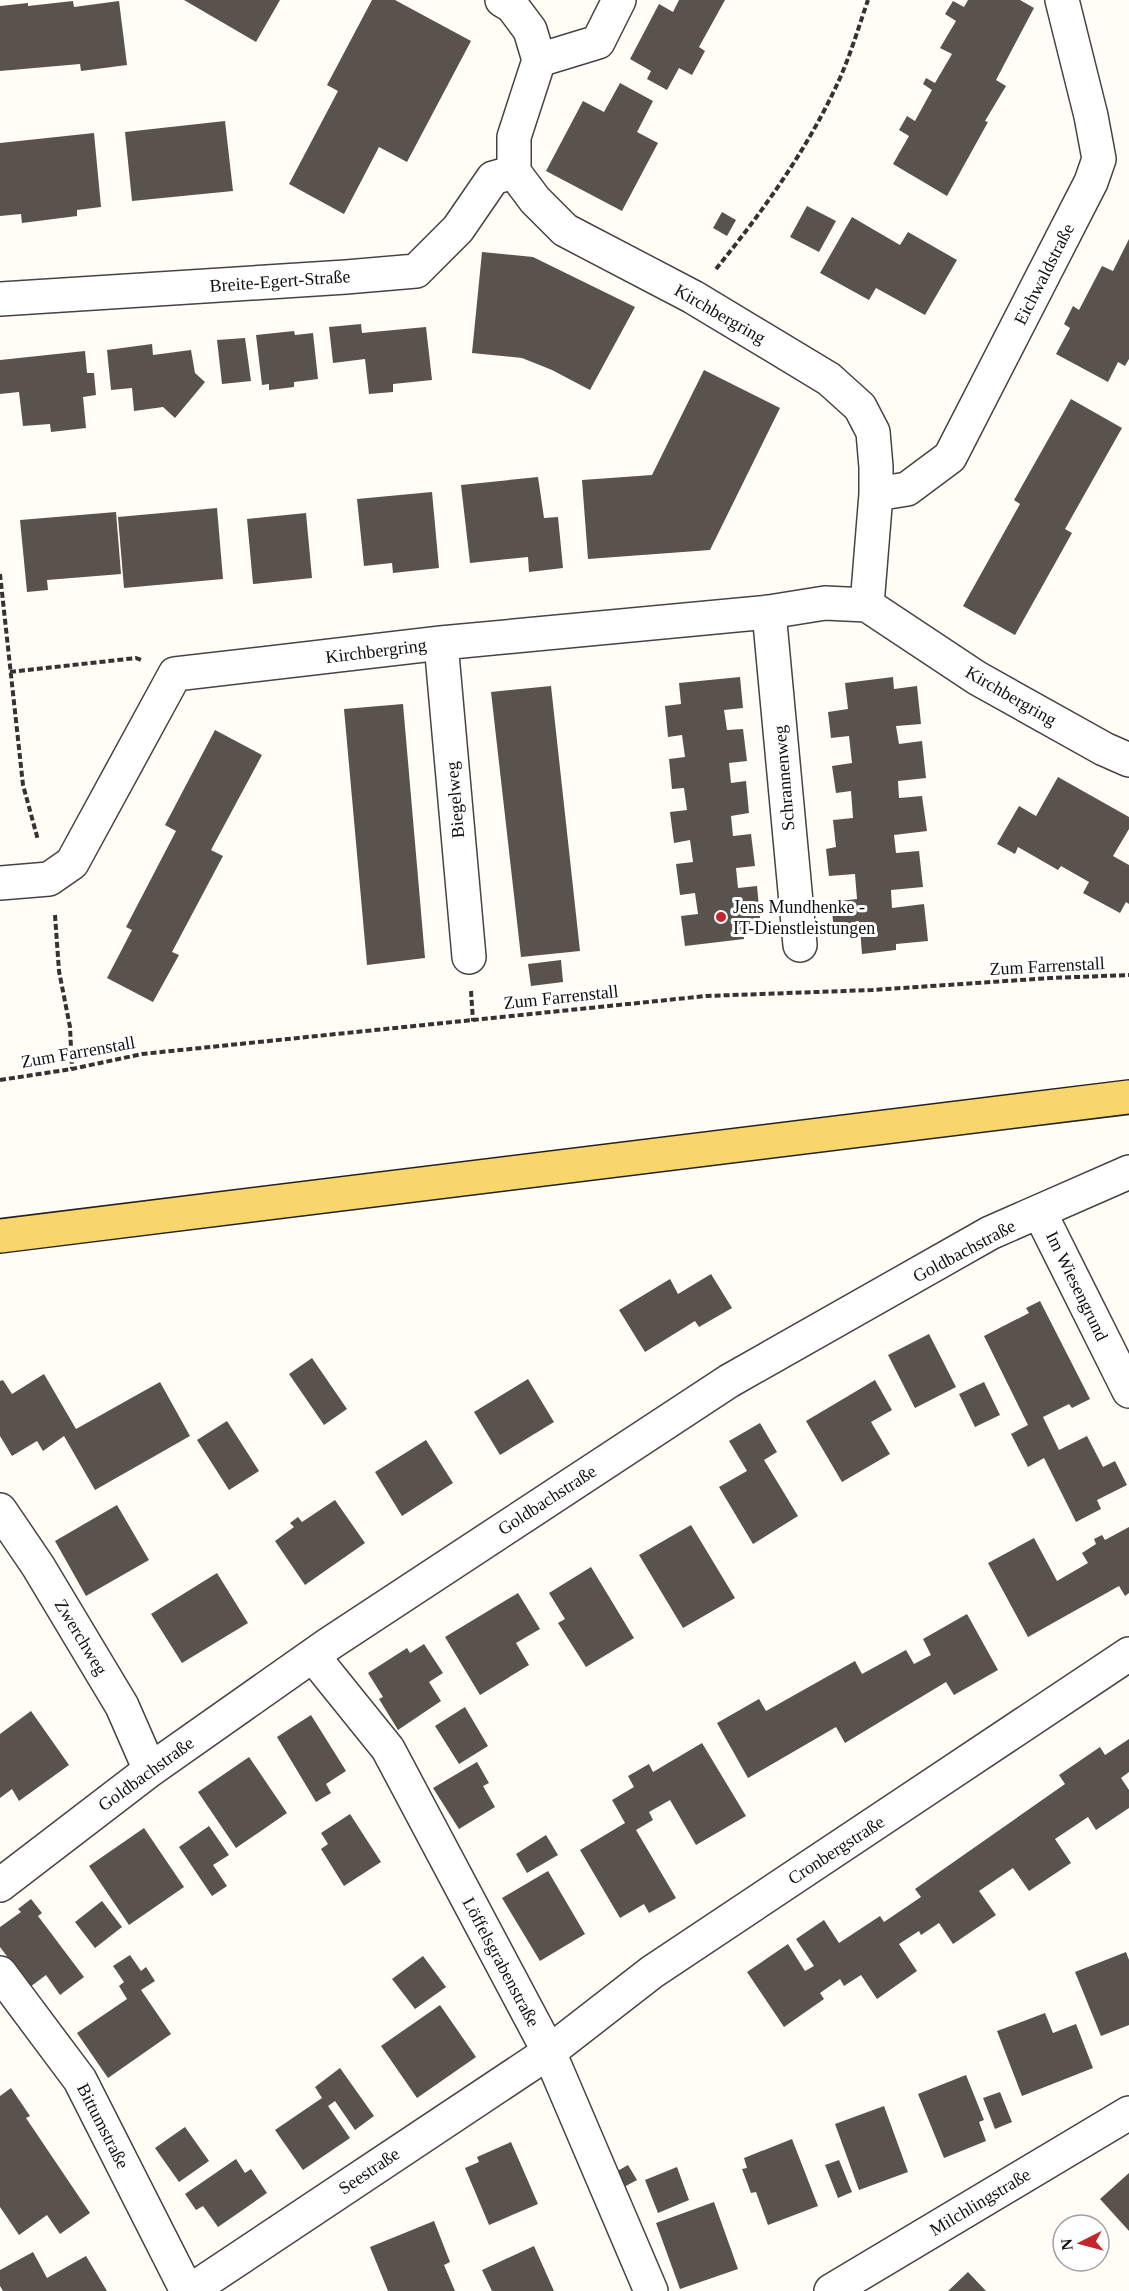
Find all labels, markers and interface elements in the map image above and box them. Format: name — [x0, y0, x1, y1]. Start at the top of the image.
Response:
street label: Eichwaldstraße — [1010, 220, 1078, 328]
street label: Breite-Egert-Straße — [209, 266, 351, 296]
street label: Kirchbergring — [671, 280, 769, 348]
street label: Kirchbergring — [324, 635, 428, 667]
street label: Kirchbergring — [962, 662, 1060, 730]
street label: Schrannenweg — [769, 724, 799, 832]
street label: Biegelweg — [442, 761, 468, 839]
place label: Jens Mundhenke - IT-Dienstleistungen — [733, 897, 875, 938]
marker: Jens Mundhenke - IT-Dienstleistungen — [714, 910, 728, 924]
street label: Zum Farrenstall — [989, 953, 1105, 979]
street label: Zum Farrenstall — [503, 981, 619, 1013]
street label: Zum Farrenstall — [19, 1032, 137, 1072]
street label: Goldbachstraße — [909, 1216, 1019, 1286]
street label: Im Wiesengrund — [1042, 1228, 1112, 1344]
street label: Goldbachstraße — [494, 1461, 600, 1539]
street label: Zwerchweg — [51, 1595, 111, 1679]
street label: Goldbachstraße — [94, 1733, 198, 1815]
street label: Cronbergstraße — [784, 1811, 888, 1889]
street label: Löffelsgrabenstraße — [458, 1894, 544, 2030]
street label: Bittumstraße — [73, 2080, 133, 2172]
street label: Seestraße — [335, 2143, 403, 2199]
street label: Milchlingstraße — [926, 2164, 1034, 2240]
north arrow — [1051, 2213, 1111, 2273]
text: N — [1057, 2237, 1076, 2251]

